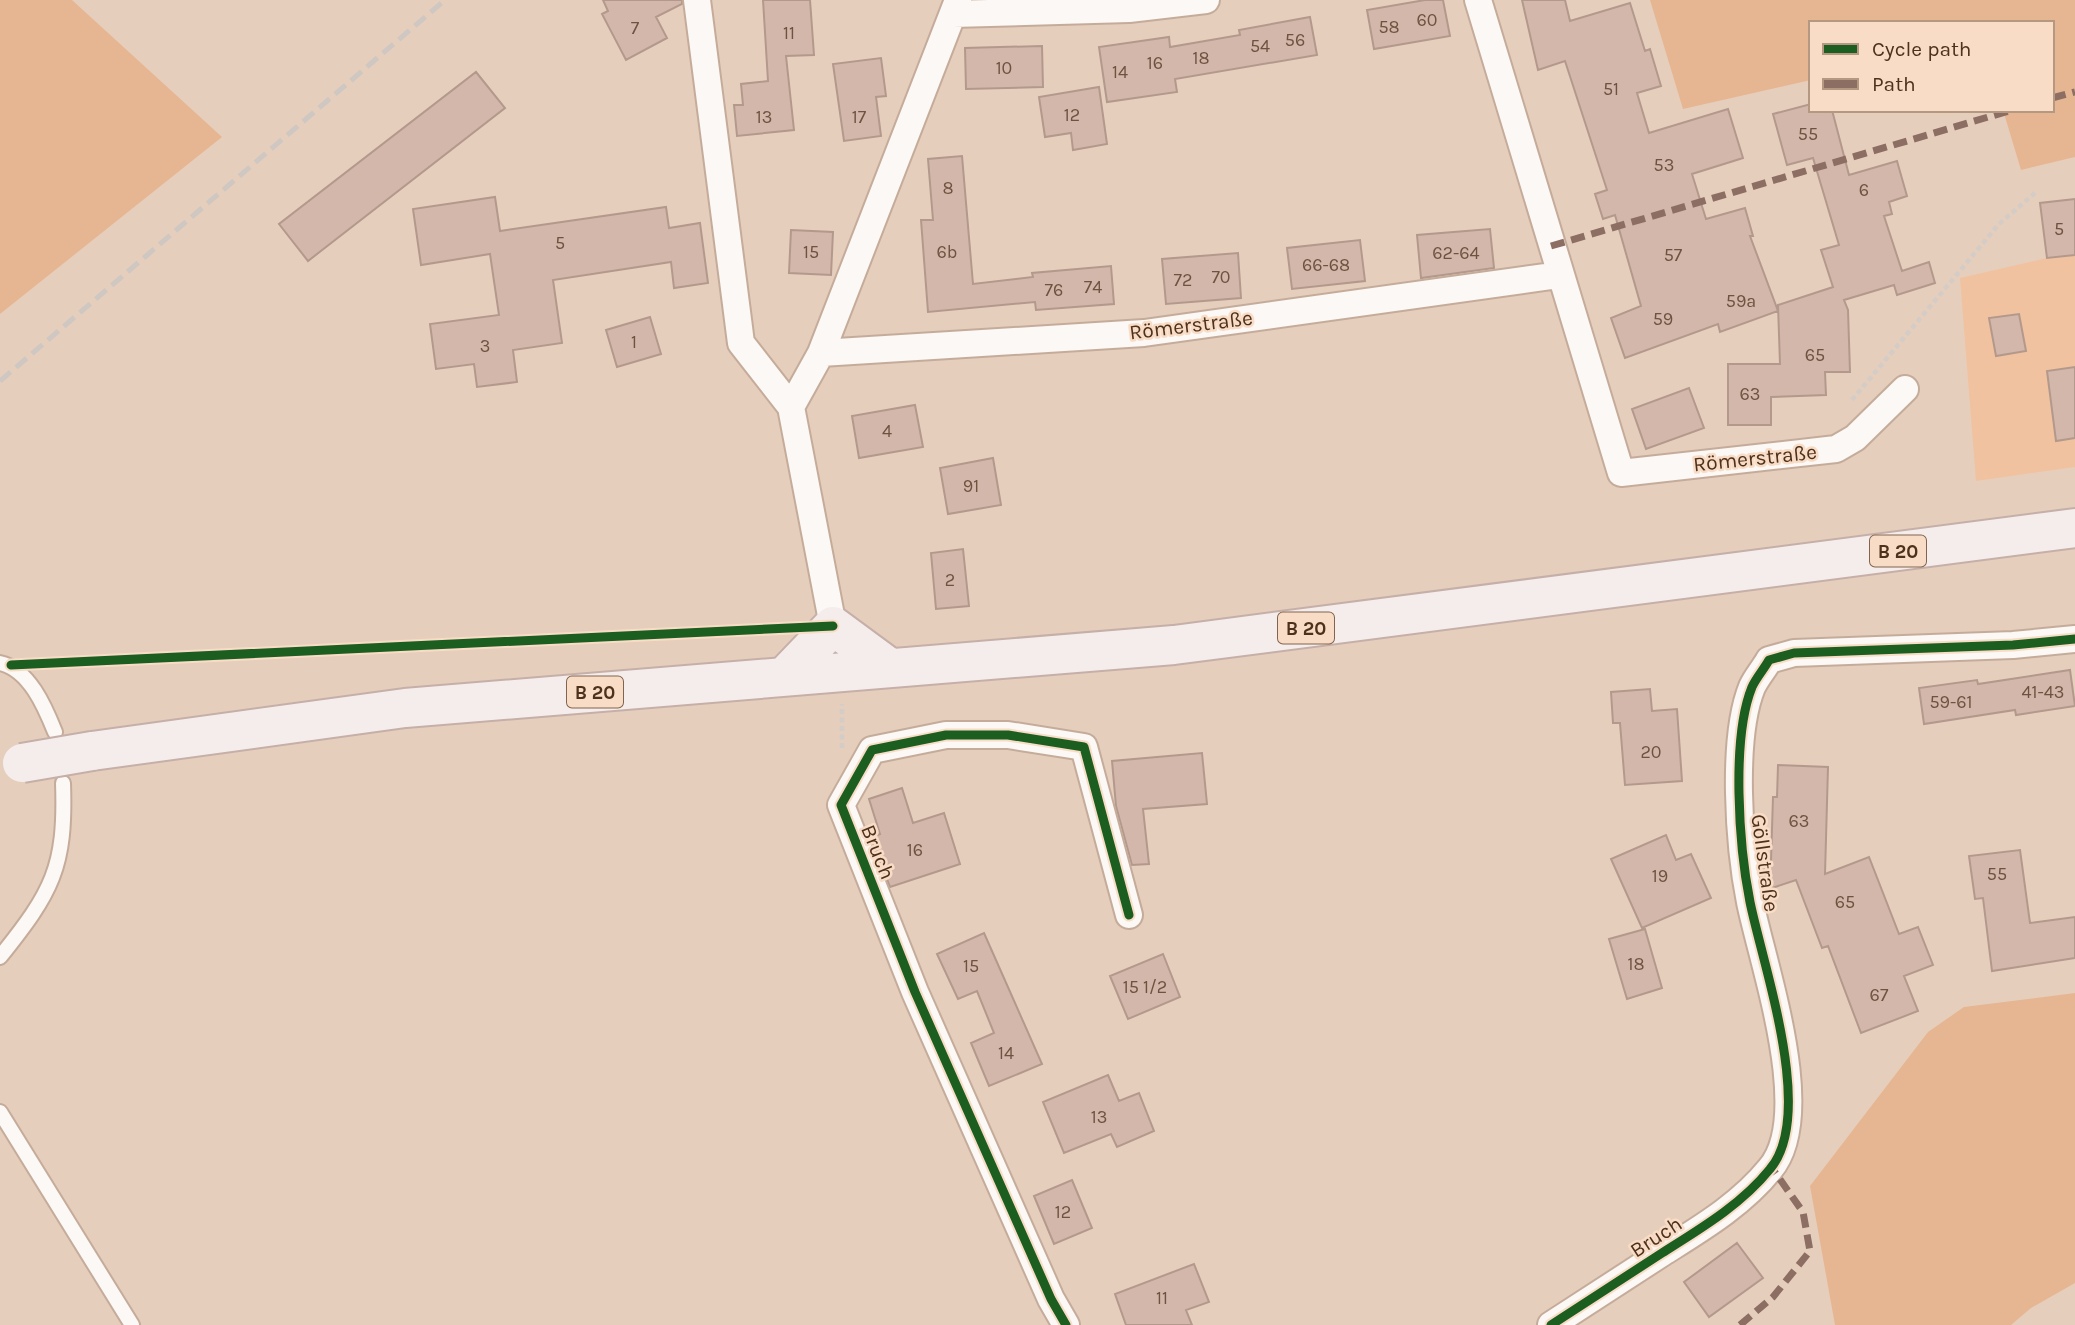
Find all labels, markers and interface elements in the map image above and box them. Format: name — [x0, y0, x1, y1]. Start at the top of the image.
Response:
house number: 60 — [1417, 9, 1438, 31]
house number: 58 — [1378, 16, 1400, 38]
house number: 7 — [631, 17, 640, 39]
legend — [1809, 21, 2054, 112]
house number: 11 — [783, 22, 795, 44]
house number: 56 — [1285, 29, 1305, 51]
house number: 54 — [1250, 35, 1270, 57]
text: Cycle path — [1872, 37, 1972, 61]
house number: 18 — [1192, 47, 1210, 69]
house number: 16 — [1147, 52, 1163, 74]
house number: 10 — [996, 57, 1012, 79]
house number: 14 — [1112, 61, 1128, 83]
text: Path — [1872, 72, 1916, 96]
house number: 51 — [1603, 78, 1619, 100]
house number: 12 — [1064, 104, 1080, 126]
house number: 13 — [756, 106, 772, 128]
house number: 17 — [852, 106, 867, 128]
house number: 55 — [1798, 123, 1818, 145]
house number: 53 — [1654, 154, 1674, 176]
house number: 8 — [942, 177, 954, 199]
house number: 6 — [1859, 179, 1869, 201]
house number: 5 — [2054, 218, 2064, 240]
house number: 5 — [555, 232, 565, 254]
house number: 15 — [803, 241, 819, 263]
house number: 6b — [937, 241, 957, 263]
house number: 62-64 — [1432, 242, 1480, 264]
house number: 57 — [1664, 244, 1683, 266]
house number: 66-68 — [1302, 254, 1350, 276]
house number: 70 — [1211, 266, 1231, 288]
house number: 72 — [1174, 269, 1192, 291]
house number: 74 — [1084, 276, 1102, 298]
house number: 76 — [1045, 279, 1063, 301]
house number: 59a — [1726, 290, 1756, 312]
street label: Römerstraße — [1128, 306, 1254, 344]
house number: 59 — [1653, 308, 1673, 330]
house number: 1 — [631, 331, 637, 353]
house number: 3 — [480, 335, 490, 357]
house number: 65 — [1805, 344, 1825, 366]
house number: 63 — [1740, 383, 1760, 405]
house number: 4 — [882, 420, 892, 442]
street label: Römerstraße — [1692, 440, 1818, 476]
house number: 91 — [963, 475, 979, 497]
road number: B 20 — [1870, 536, 1926, 566]
house number: 2 — [945, 569, 955, 591]
road number: B 20 — [1278, 612, 1334, 643]
road number: B 20 — [567, 677, 623, 708]
house number: 41-43 — [2022, 681, 2064, 703]
house number: 59-61 — [1929, 691, 1973, 713]
house number: 20 — [1640, 741, 1662, 763]
house number: 63 — [1789, 810, 1809, 832]
street label: Göllstraße — [1746, 813, 1784, 913]
street label: Bruch — [856, 821, 900, 883]
house number: 16 — [907, 839, 923, 861]
house number: 55 — [1987, 863, 2007, 885]
house number: 19 — [1652, 865, 1668, 887]
house number: 65 — [1835, 891, 1855, 913]
house number: 18 — [1627, 953, 1645, 975]
house number: 15 — [963, 955, 979, 977]
house number: 15 1/2 — [1123, 976, 1167, 998]
house number: 67 — [1870, 984, 1889, 1006]
house number: 14 — [998, 1042, 1014, 1064]
house number: 13 — [1091, 1106, 1107, 1128]
house number: 12 — [1055, 1201, 1071, 1223]
street label: Bruch — [1626, 1211, 1686, 1263]
house number: 11 — [1156, 1287, 1168, 1309]

